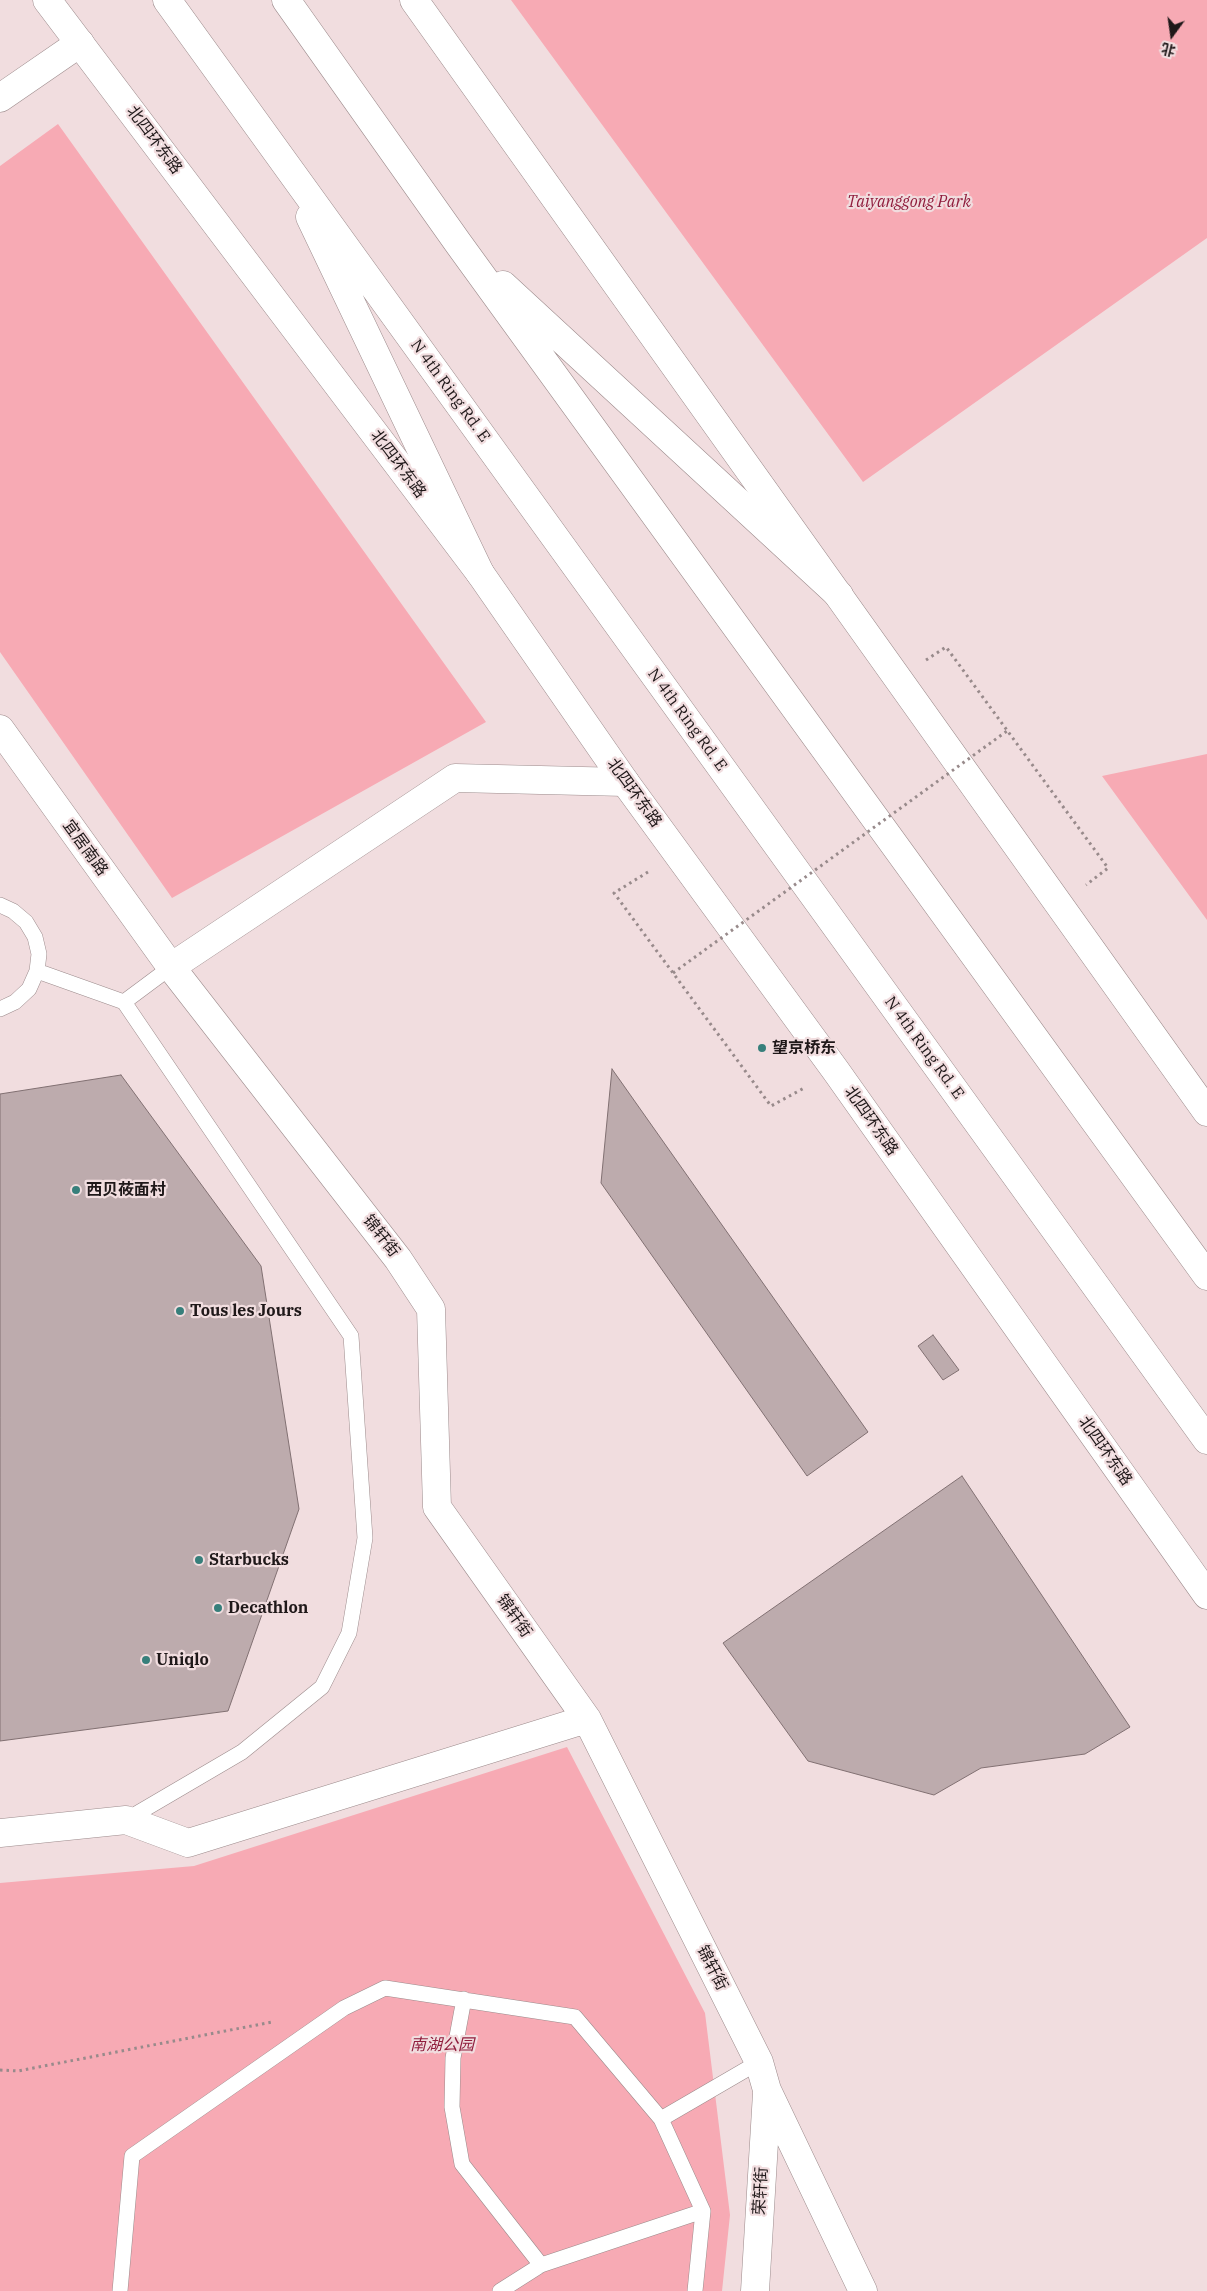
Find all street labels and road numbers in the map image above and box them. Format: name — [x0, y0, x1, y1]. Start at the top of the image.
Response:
street label: 北四环东路 — [122, 102, 186, 178]
street label: N 4th Ring Rd. E — [406, 336, 494, 446]
street label: 北四环东路 — [366, 426, 430, 502]
street label: N 4th Ring Rd. E — [643, 665, 731, 775]
street label: 北四环东路 — [603, 755, 665, 831]
street label: 宜居南路 — [58, 816, 112, 880]
street label: N 4th Ring Rd. E — [880, 993, 968, 1103]
street label: 北四环东路 — [840, 1083, 902, 1159]
street label: 锦轩街 — [359, 1211, 403, 1261]
street label: 北四环东路 — [1074, 1413, 1136, 1489]
street label: 锦轩街 — [492, 1591, 536, 1641]
street label: 锦轩街 — [693, 1942, 731, 1994]
street label: 荣轩街 — [750, 2167, 772, 2215]

